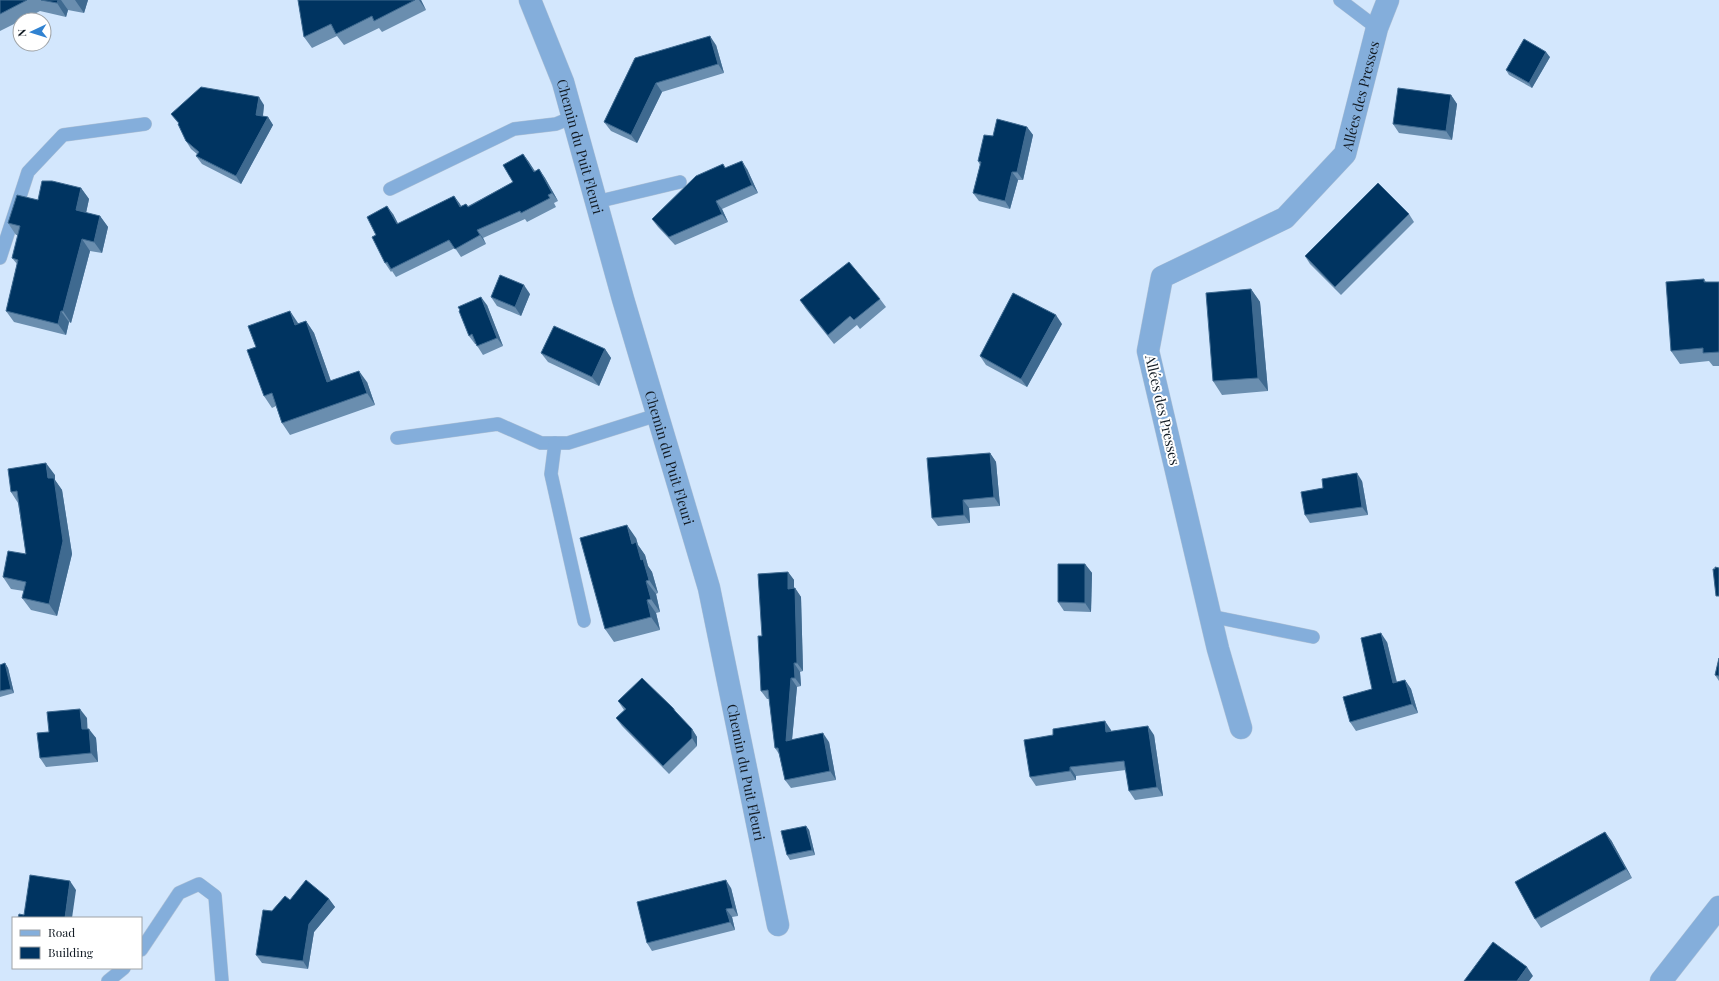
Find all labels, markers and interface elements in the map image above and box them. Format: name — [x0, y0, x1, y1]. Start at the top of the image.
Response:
north arrow — [12, 12, 52, 52]
text: N — [14, 28, 29, 37]
street label: Allées des Presses — [1336, 39, 1383, 154]
street label: Chemin du Puit Fleuri — [553, 77, 608, 216]
street label: Allées des Presses — [1141, 352, 1185, 467]
street label: Chemin du Puit Fleuri — [641, 388, 699, 527]
street label: Chemin du Puit Fleuri — [723, 702, 770, 842]
legend — [12, 917, 142, 969]
text: Road — [48, 924, 75, 940]
text: Building — [48, 944, 94, 960]

